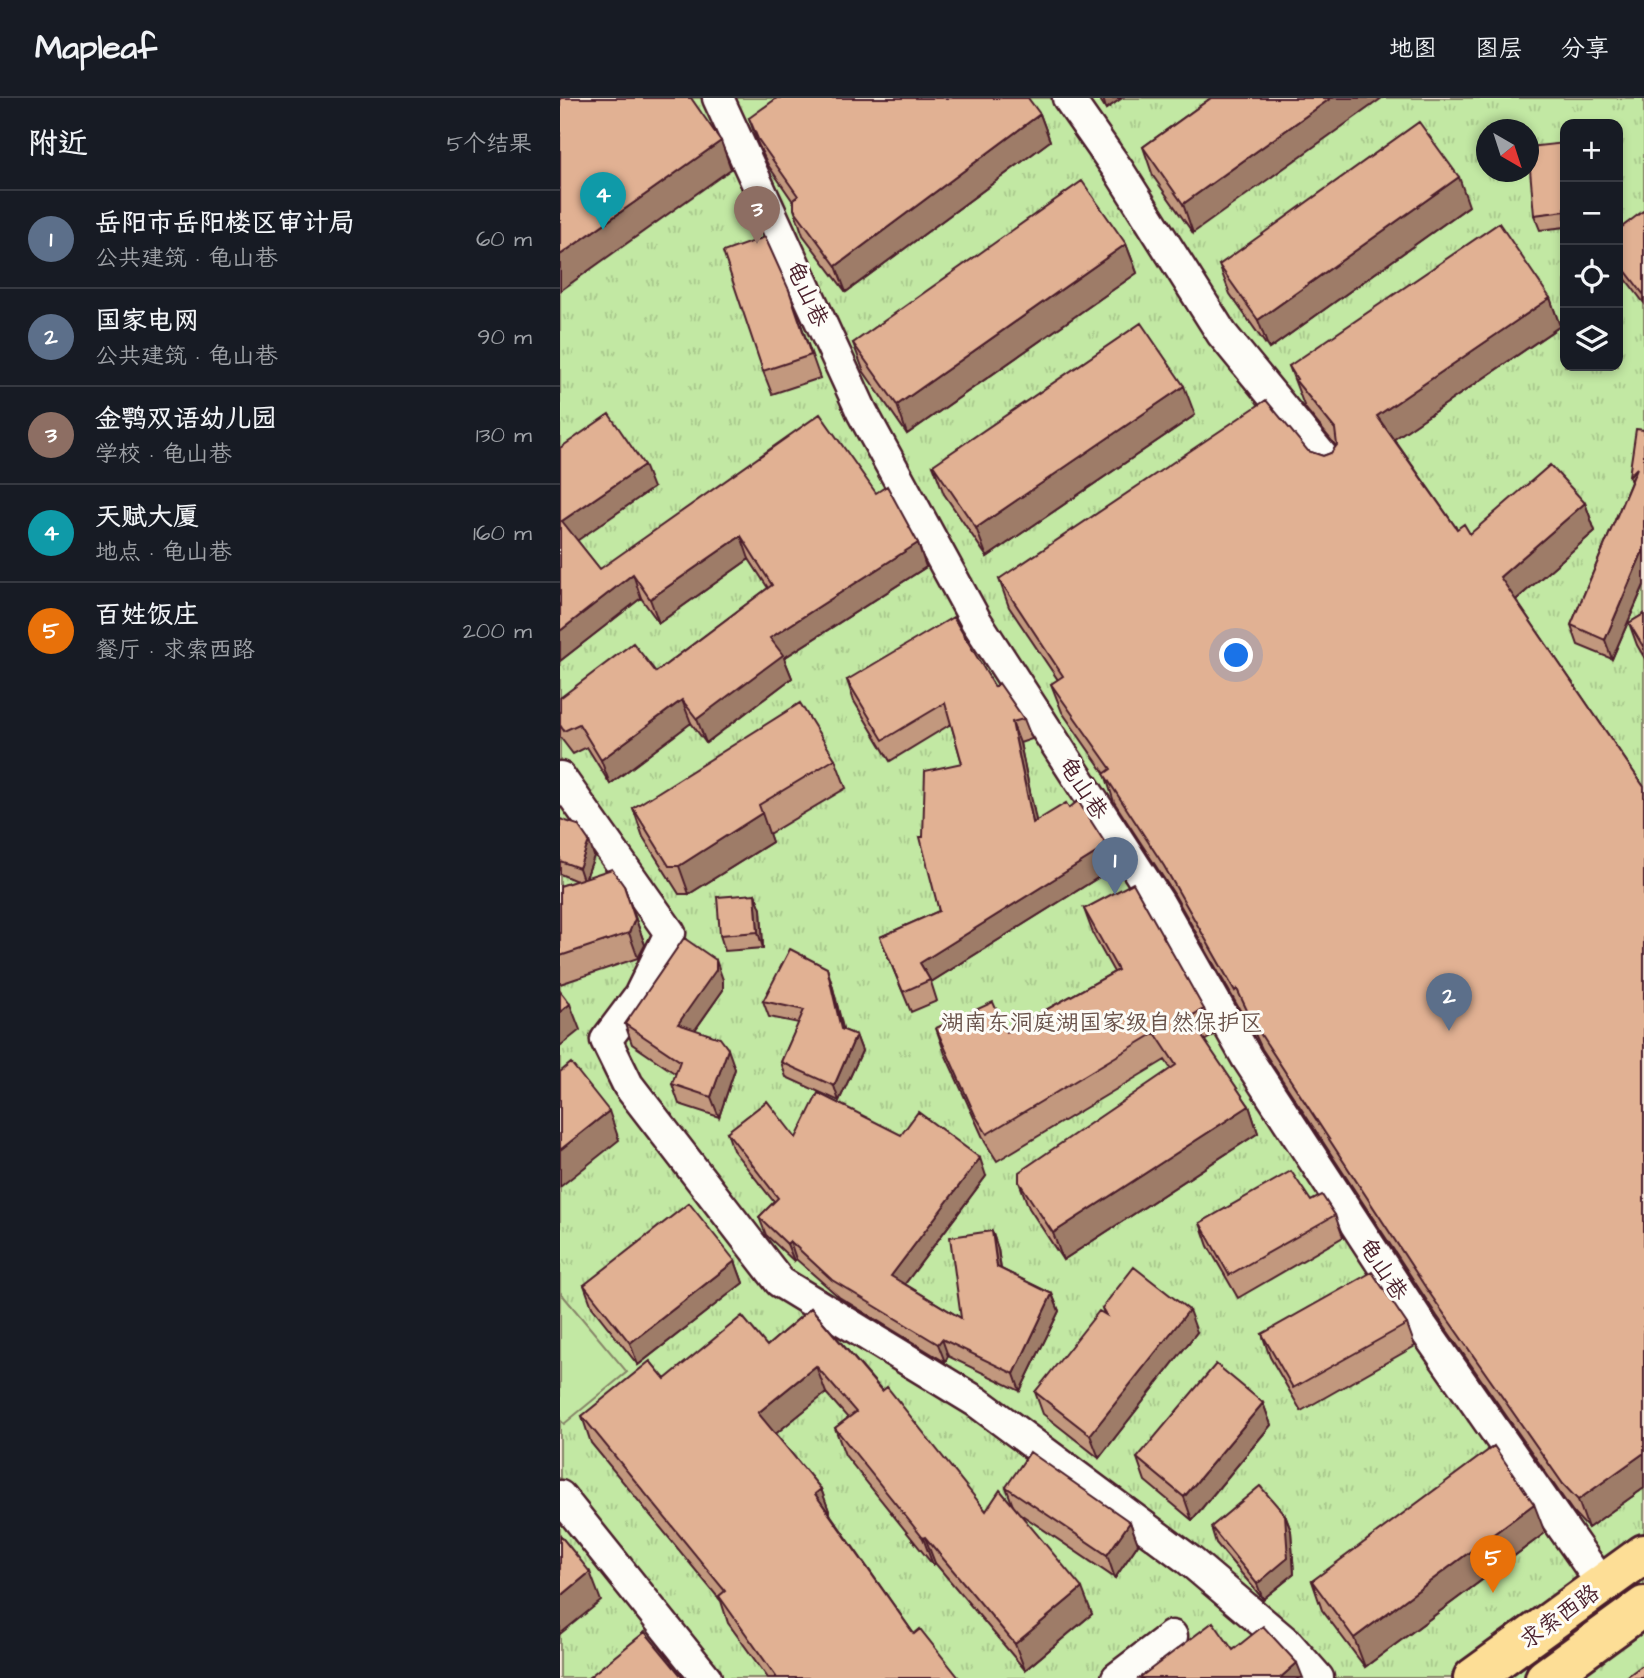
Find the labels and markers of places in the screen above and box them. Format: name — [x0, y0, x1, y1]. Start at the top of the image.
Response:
pin: 4 — [580, 172, 626, 230]
pin: 3 — [734, 186, 780, 244]
pin: 1 — [1092, 837, 1138, 895]
pin: 2 — [1426, 973, 1472, 1031]
pin: 5 — [1470, 1535, 1516, 1593]

